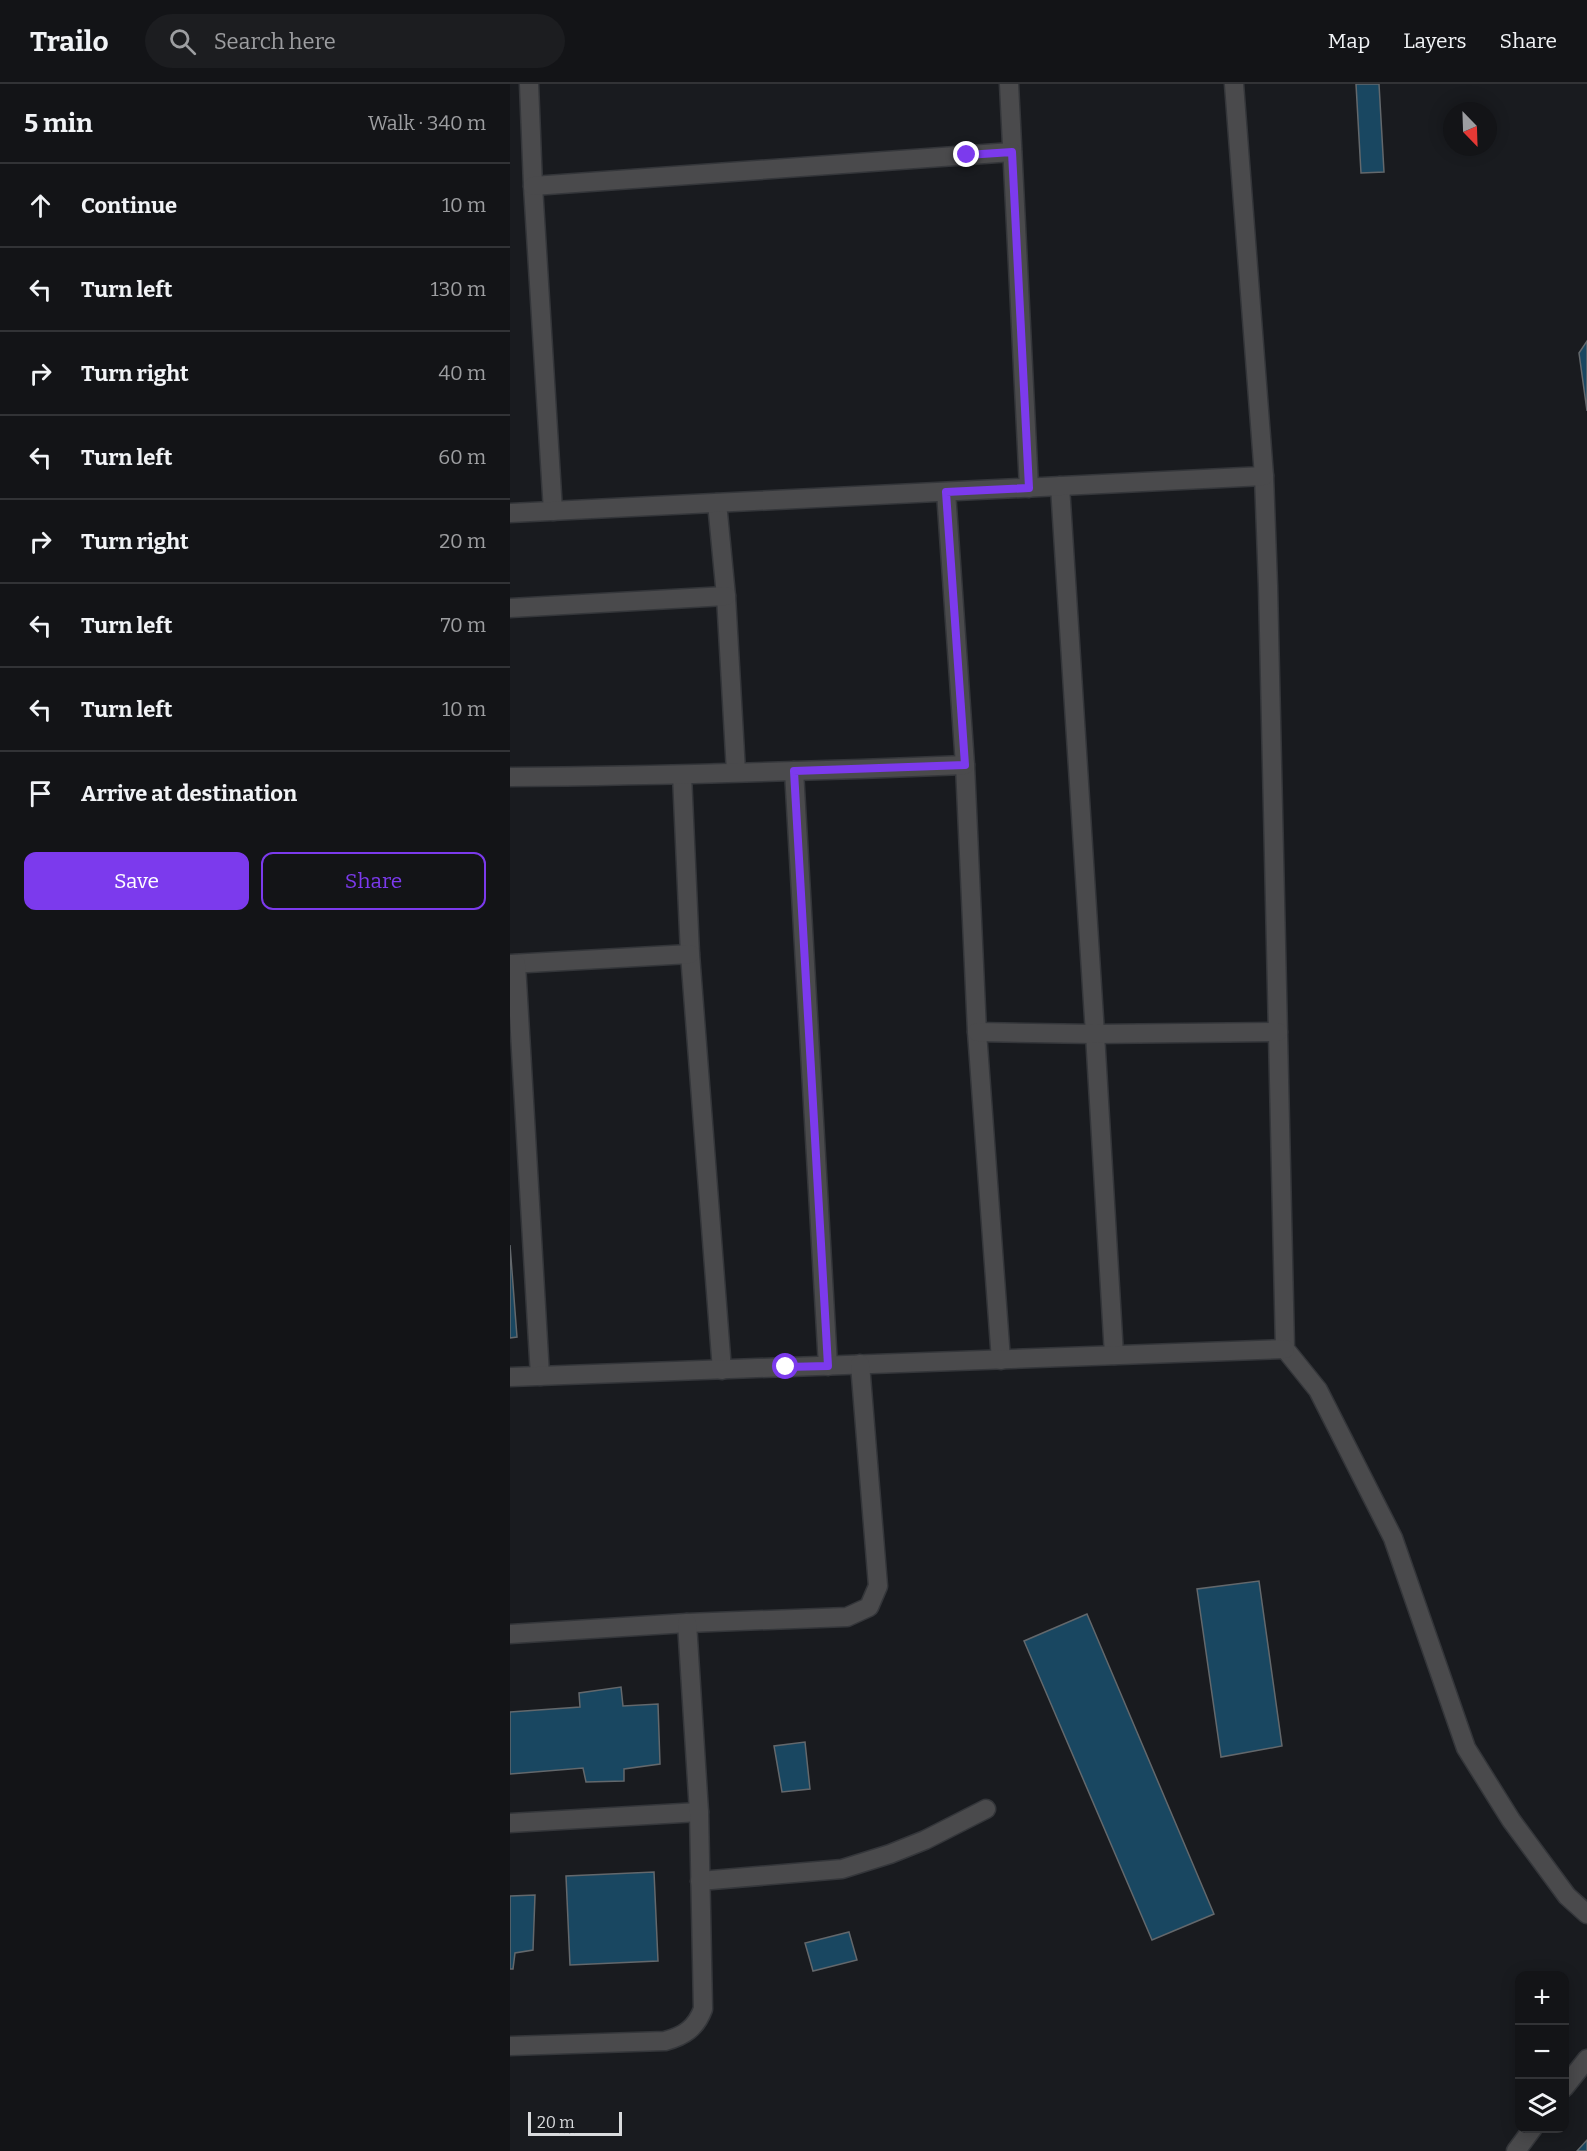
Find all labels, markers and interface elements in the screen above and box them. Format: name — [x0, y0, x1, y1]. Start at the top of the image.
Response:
search box — [145, 14, 565, 68]
text: Trailo — [30, 25, 109, 58]
icon: search — [166, 25, 199, 58]
text: Search here — [214, 28, 336, 55]
text: Map — [1328, 28, 1370, 54]
text: Layers — [1403, 28, 1467, 54]
text: Share — [1500, 28, 1557, 54]
north arrow — [1443, 102, 1497, 156]
text: 5 min — [24, 108, 93, 139]
text: Walk · 340 m — [368, 111, 486, 135]
route end — [953, 141, 979, 167]
icon: ahead — [24, 189, 57, 222]
text: Continue — [81, 192, 177, 219]
text: 10 m — [442, 193, 486, 217]
icon: left — [24, 273, 57, 306]
text: Turn left — [81, 276, 173, 303]
text: 130 m — [431, 277, 486, 301]
icon: right — [24, 357, 57, 390]
text: Turn right — [81, 360, 189, 387]
text: 40 m — [438, 361, 486, 385]
icon: left — [24, 441, 57, 474]
text: Turn left — [81, 444, 173, 471]
text: 60 m — [438, 445, 486, 469]
icon: right — [24, 525, 57, 558]
text: Turn right — [81, 528, 189, 555]
text: 20 m — [439, 529, 486, 553]
icon: left — [24, 609, 57, 642]
text: Turn left — [81, 612, 173, 639]
text: 70 m — [440, 613, 486, 637]
icon: left — [24, 693, 57, 726]
text: Turn left — [81, 696, 173, 723]
text: 10 m — [442, 697, 486, 721]
icon: arrive — [24, 777, 57, 810]
text: Arrive at destination — [81, 780, 297, 807]
button: Save — [24, 852, 249, 910]
button: Share — [261, 852, 486, 910]
route start — [772, 1353, 798, 1379]
map controls — [1515, 1971, 1569, 2133]
button: + — [1515, 1971, 1569, 2025]
button: − — [1515, 2025, 1569, 2079]
button: layers — [1515, 2079, 1569, 2133]
scale bar — [528, 2109, 622, 2136]
text: 20 m — [537, 2113, 574, 2132]

